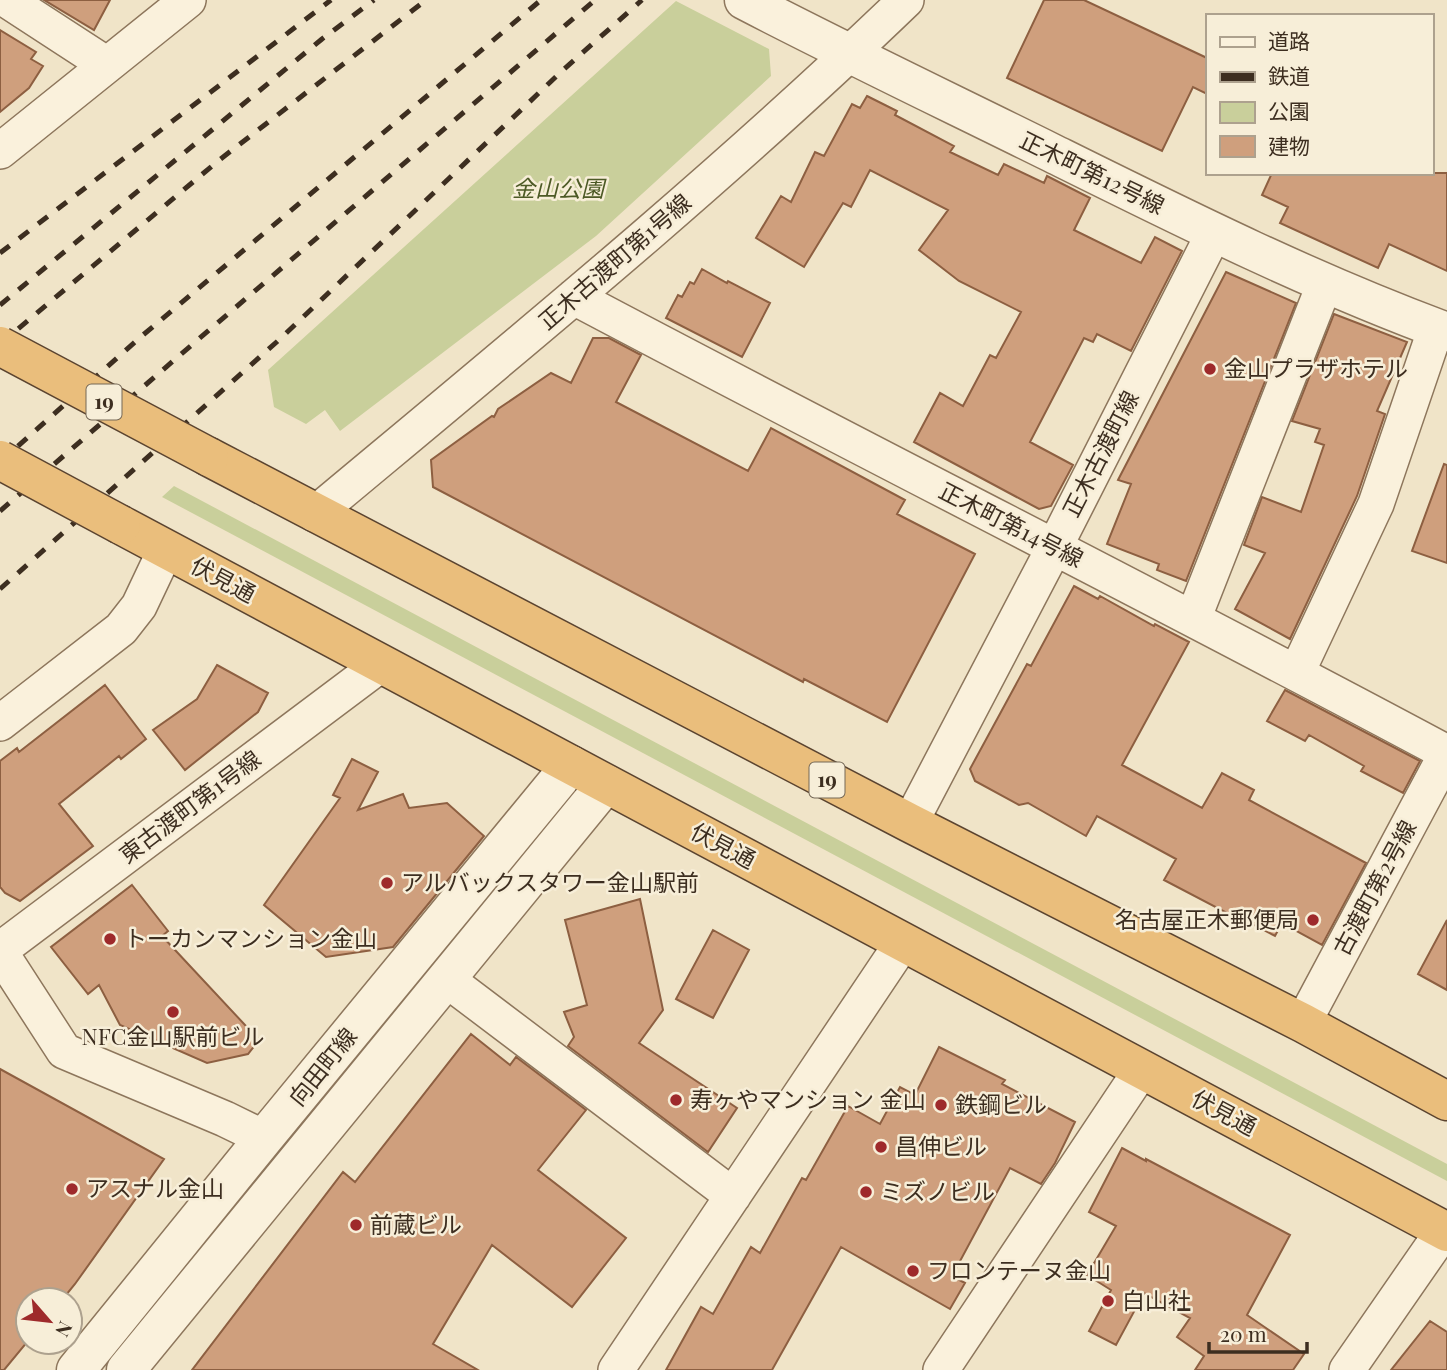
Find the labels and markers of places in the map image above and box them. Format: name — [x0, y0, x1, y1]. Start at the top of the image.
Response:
place label: 金山プラザホテル — [1224, 352, 1408, 383]
marker: 金山プラザホテル — [1202, 361, 1218, 377]
place label: アルバックスタワー金山駅前 — [401, 866, 699, 897]
marker: アルバックスタワー金山駅前 — [379, 875, 395, 891]
place label: 名古屋正木郵便局 — [1115, 903, 1299, 934]
marker: 名古屋正木郵便局 — [1305, 912, 1321, 928]
place label: トーカンマンション金山 — [124, 922, 377, 953]
marker: トーカンマンション金山 — [102, 931, 118, 947]
marker: NFC金山駅前ビル — [165, 1004, 181, 1020]
place label: NFC金山駅前ビル — [82, 1020, 264, 1051]
place label: 寿ヶやマンション 金山 — [690, 1083, 926, 1114]
place label: 鉄鋼ビル — [955, 1088, 1047, 1119]
marker: 寿ヶやマンション 金山 — [668, 1092, 684, 1108]
marker: 鉄鋼ビル — [933, 1097, 949, 1113]
place label: 昌伸ビル — [895, 1130, 987, 1161]
marker: 昌伸ビル — [873, 1139, 889, 1155]
place label: アスナル金山 — [86, 1172, 224, 1203]
place label: ミズノビル — [880, 1175, 995, 1206]
marker: アスナル金山 — [64, 1181, 80, 1197]
marker: ミズノビル — [858, 1184, 874, 1200]
place label: 前蔵ビル — [370, 1208, 462, 1239]
marker: 前蔵ビル — [348, 1217, 364, 1233]
place label: フロンテーヌ金山 — [927, 1254, 1111, 1285]
marker: フロンテーヌ金山 — [905, 1263, 921, 1279]
place label: 白山社 — [1122, 1284, 1191, 1315]
marker: 白山社 — [1100, 1293, 1116, 1309]

